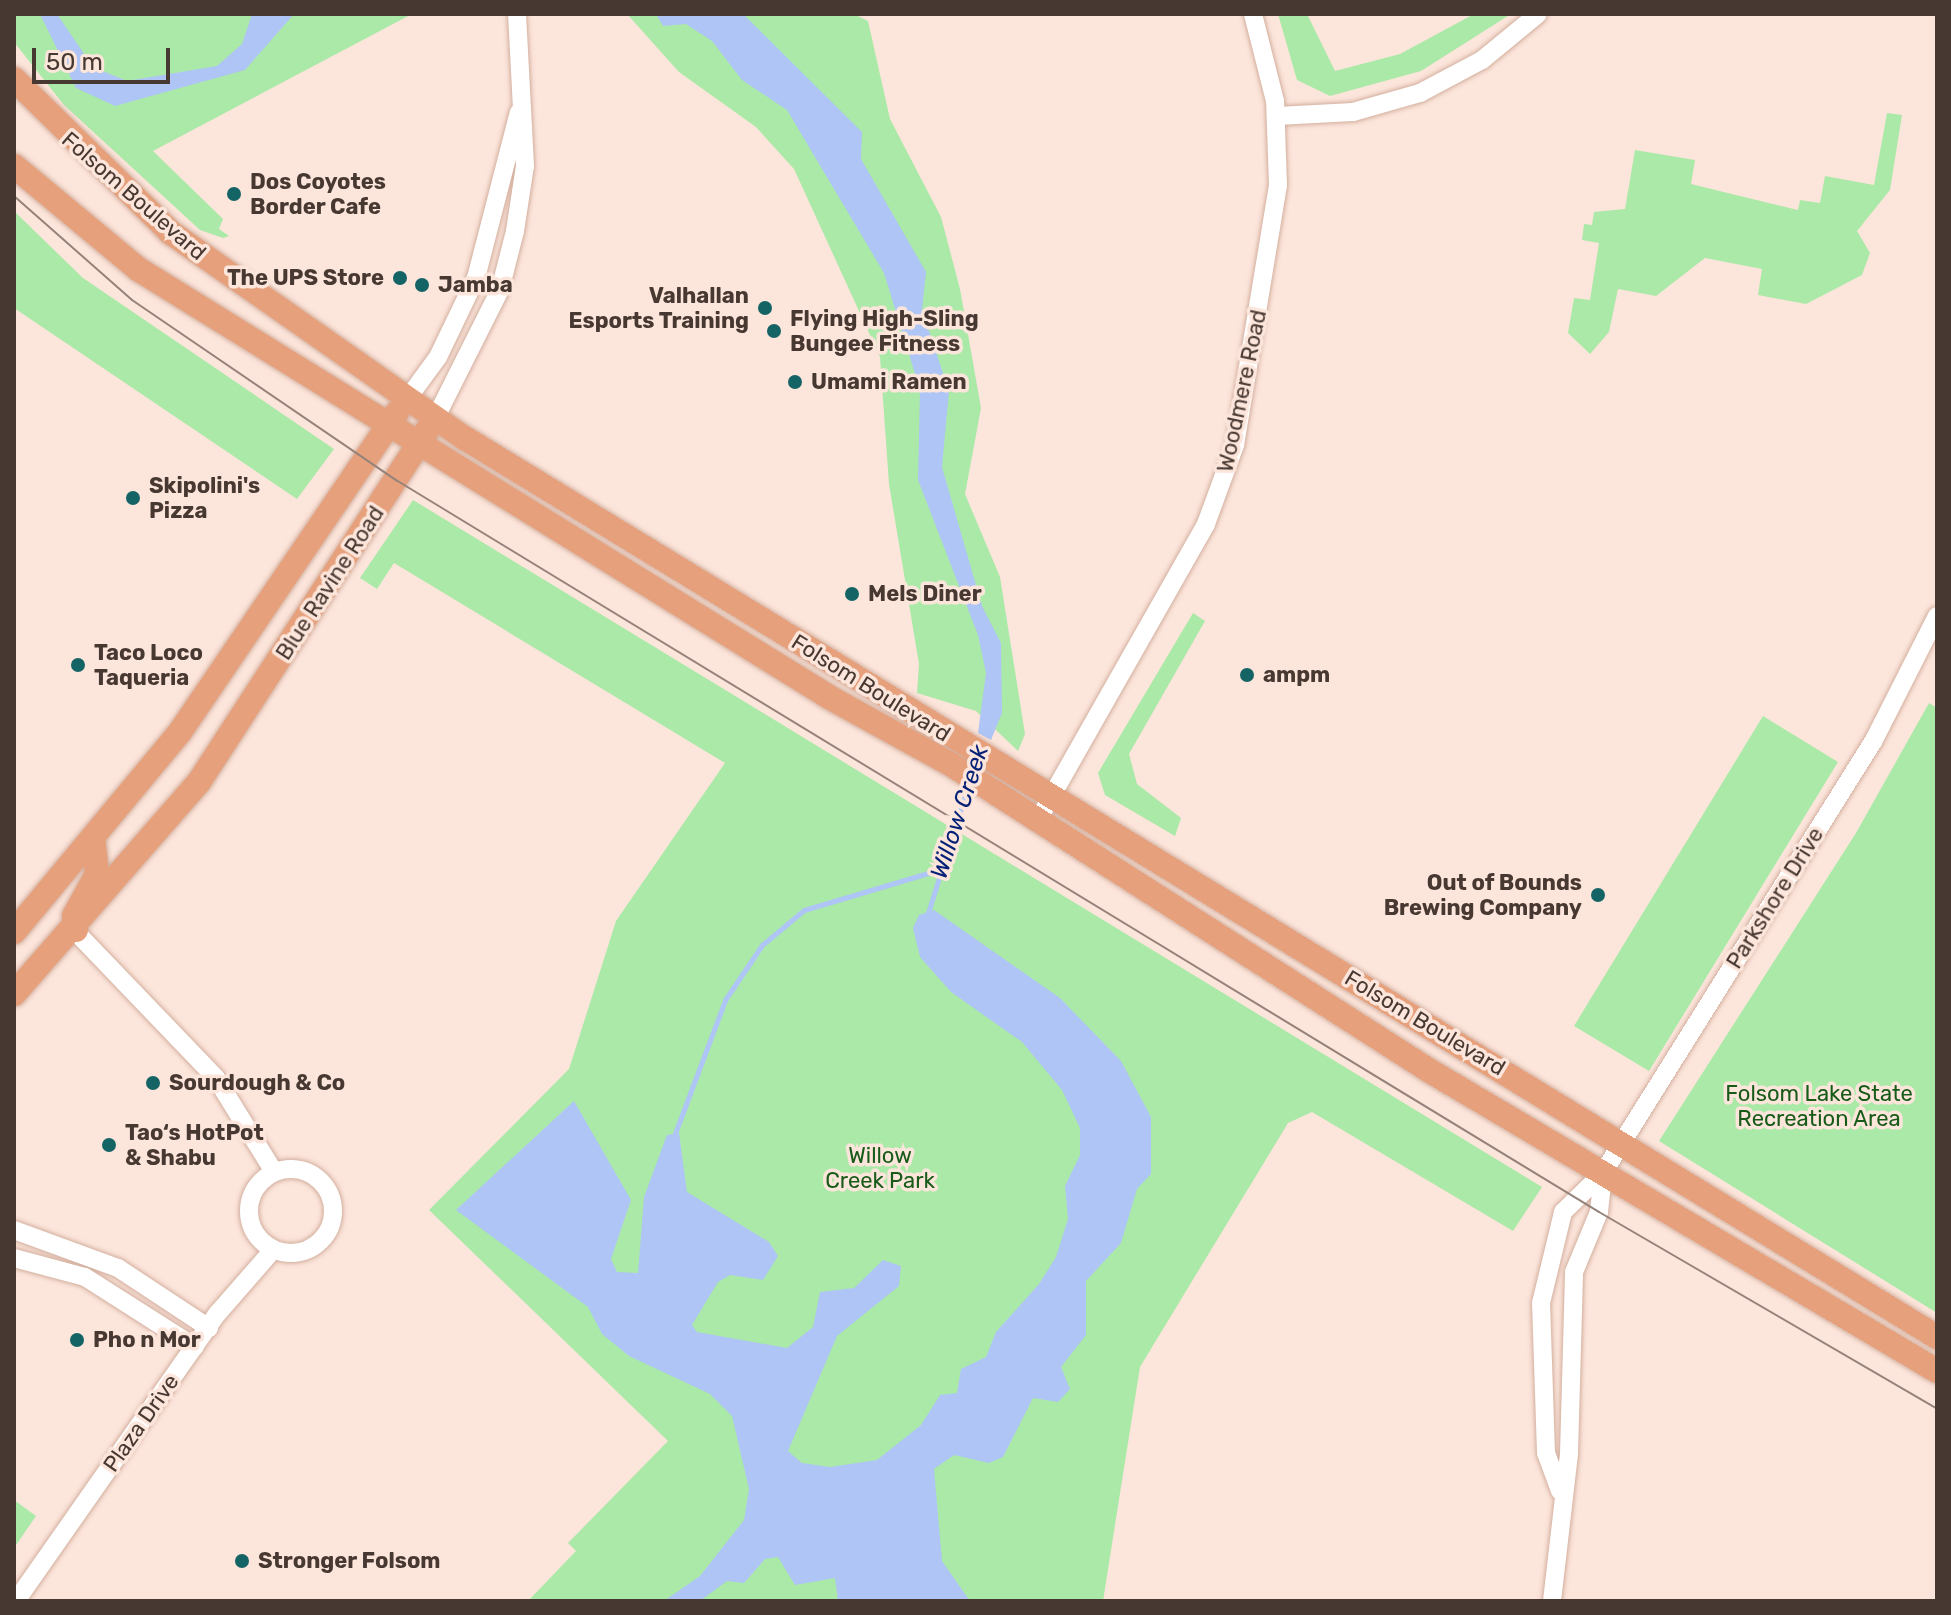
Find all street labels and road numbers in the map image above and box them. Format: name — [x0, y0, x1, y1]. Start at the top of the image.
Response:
street label: Folsom Boulevard — [57, 126, 211, 266]
street label: Woodmere Road — [1212, 307, 1272, 475]
street label: Blue Ravine Road — [270, 501, 390, 665]
street label: Folsom Boulevard — [787, 628, 955, 748]
street label: Parkshore Drive — [1721, 822, 1829, 974]
street label: Folsom Boulevard — [1340, 965, 1510, 1081]
street label: Plaza Drive — [98, 1369, 184, 1477]

